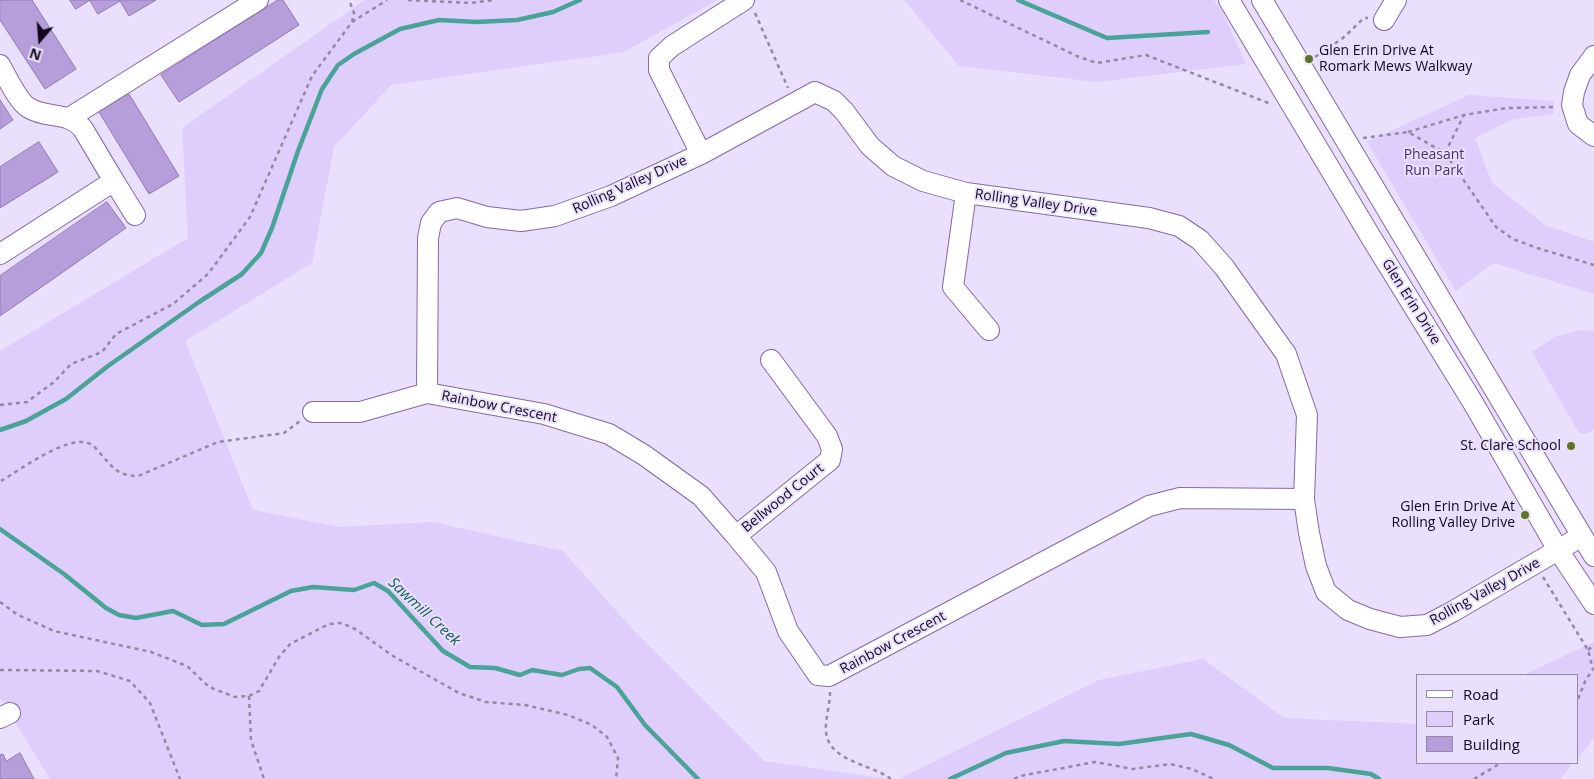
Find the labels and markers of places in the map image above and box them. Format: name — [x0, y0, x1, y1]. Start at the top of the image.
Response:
place label: Glen Erin Drive At Romark Mews Walkway — [1319, 43, 1472, 75]
marker: Glen Erin Drive At Romark Mews Walkway — [1303, 53, 1315, 65]
place label: St. Clare School — [1460, 438, 1561, 454]
marker: St. Clare School — [1565, 440, 1577, 452]
place label: Glen Erin Drive At Rolling Valley Drive — [1392, 499, 1515, 532]
marker: Glen Erin Drive At Rolling Valley Drive — [1519, 509, 1531, 521]

